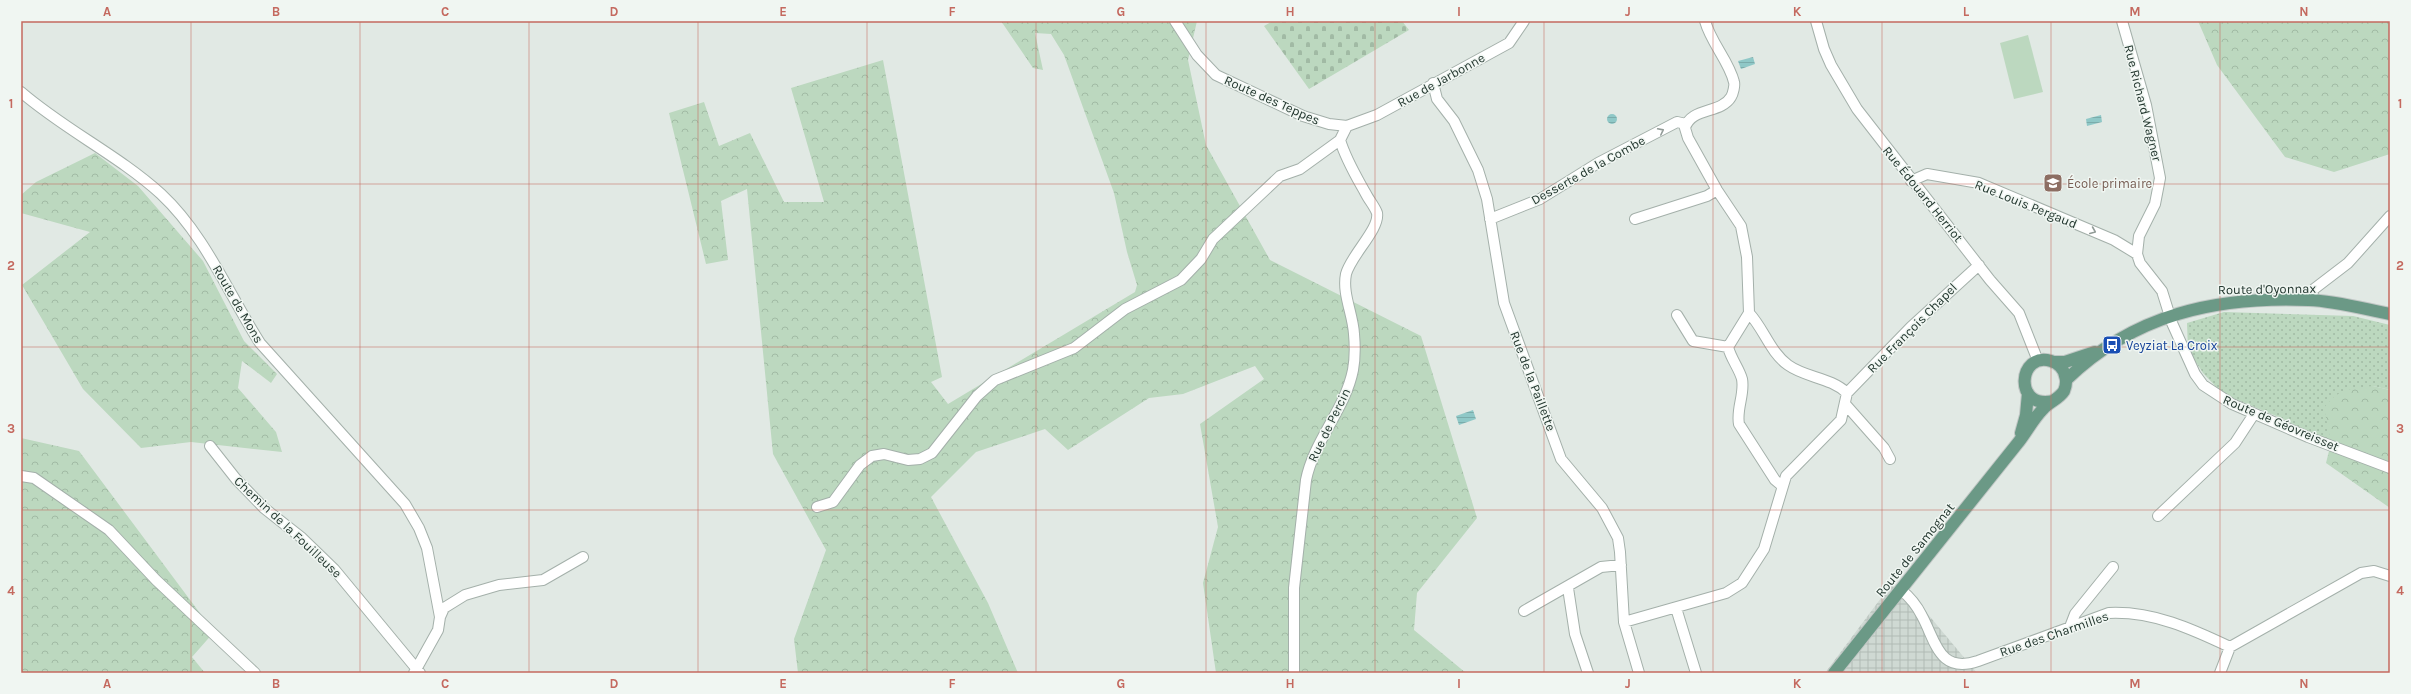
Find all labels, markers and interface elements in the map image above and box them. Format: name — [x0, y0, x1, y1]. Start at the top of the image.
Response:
text: A — [103, 4, 111, 19]
text: B — [272, 4, 280, 19]
text: C — [441, 4, 449, 19]
text: D — [610, 4, 619, 19]
text: E — [779, 4, 787, 19]
text: F — [948, 4, 956, 19]
text: G — [1117, 4, 1125, 19]
text: H — [1285, 4, 1295, 19]
text: I — [1457, 4, 1461, 19]
text: J — [1625, 4, 1631, 19]
text: K — [1793, 4, 1802, 19]
text: L — [1963, 4, 1970, 19]
text: M — [2129, 4, 2141, 19]
text: N — [2299, 4, 2309, 19]
street label: Rue Richard Wagner — [2121, 43, 2165, 163]
street label: Rue de Jarbonne — [1395, 50, 1487, 110]
street label: Route des Teppes — [1222, 72, 1322, 128]
text: 1 — [9, 96, 13, 111]
text: 1 — [2398, 96, 2402, 111]
one-way arrow — [1657, 128, 1664, 135]
street label: Desserte de la Combe — [1528, 132, 1648, 208]
street label: Rue Édouard Herriot — [1880, 142, 1968, 245]
school or university icon: École primaire — [2042, 172, 2064, 194]
place label: École primaire — [2067, 174, 2153, 191]
street label: Rue Louis Pergaud — [1973, 177, 2079, 231]
one-way arrow — [2089, 226, 2097, 234]
text: 2 — [7, 258, 15, 273]
text: 2 — [2396, 258, 2404, 273]
street label: Route de Mons — [210, 262, 267, 346]
street label: Rue François Chapel — [1864, 280, 1960, 376]
street label: Route d'Oyonnax — [2218, 281, 2317, 297]
street label: Rue de la Paillette — [1507, 329, 1559, 433]
bus stop icon: Veyziat La Croix — [2101, 334, 2123, 356]
place label: Veyziat La Croix — [2126, 338, 2218, 353]
street label: Rue de Percin — [1305, 386, 1353, 464]
street label: Route de Géovreisset — [2221, 392, 2341, 454]
text: 3 — [7, 421, 15, 436]
text: 3 — [2396, 421, 2404, 436]
street label: Chemin de la Fouilleuse — [231, 473, 345, 581]
street label: Route de Samognat — [1872, 500, 1958, 600]
text: 4 — [7, 583, 15, 598]
text: 4 — [2396, 583, 2404, 598]
street label: Rue des Charmilles — [1997, 608, 2111, 660]
text: A — [103, 676, 111, 691]
text: B — [272, 676, 280, 691]
text: C — [441, 676, 449, 691]
text: D — [610, 676, 619, 691]
text: E — [779, 676, 787, 691]
text: F — [948, 676, 956, 691]
text: G — [1117, 676, 1125, 691]
text: H — [1285, 676, 1295, 691]
text: I — [1457, 676, 1461, 691]
text: J — [1625, 676, 1631, 691]
text: K — [1793, 676, 1802, 691]
text: L — [1963, 676, 1970, 691]
text: M — [2129, 676, 2141, 691]
text: N — [2299, 676, 2309, 691]

